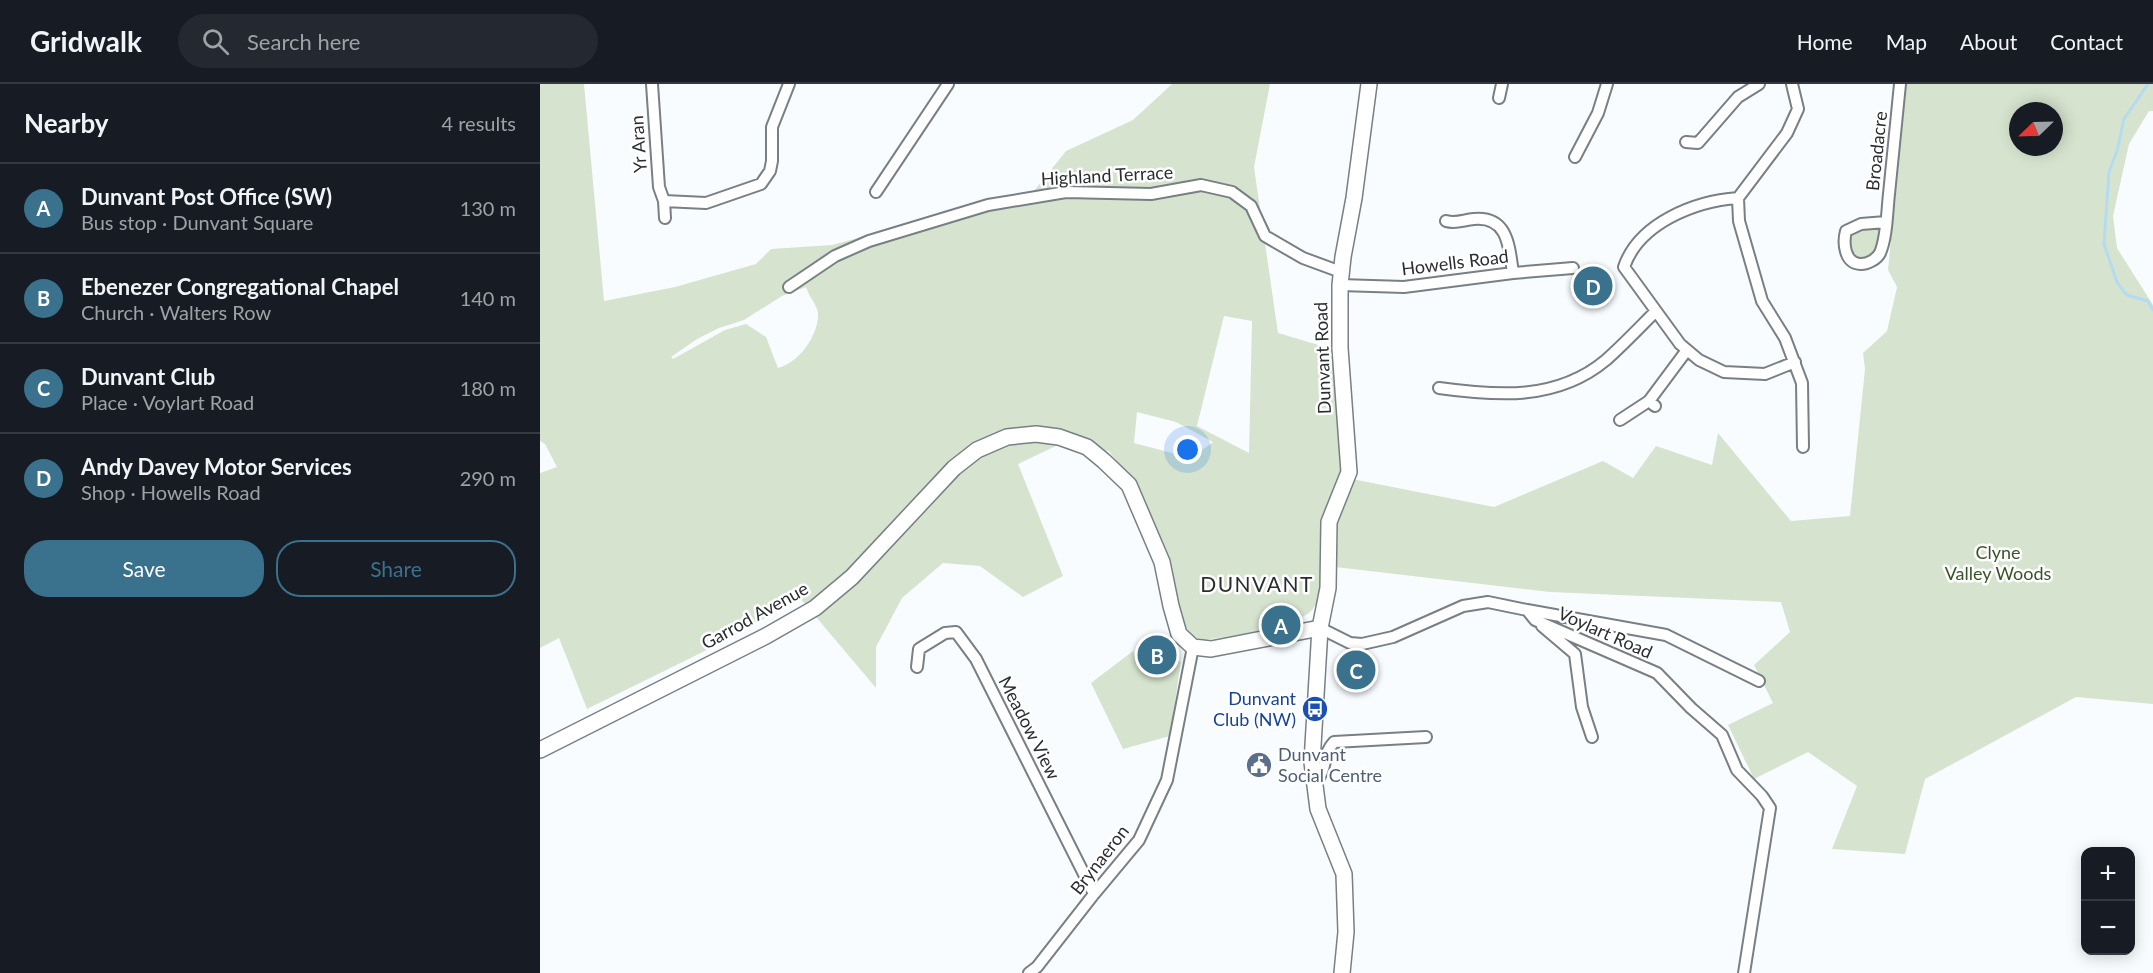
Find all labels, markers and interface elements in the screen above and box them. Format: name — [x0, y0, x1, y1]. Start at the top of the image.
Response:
search box — [178, 14, 598, 68]
text: Gridwalk — [30, 24, 142, 58]
icon: search — [199, 25, 232, 58]
text: Search here — [247, 28, 360, 55]
text: Home — [1797, 29, 1853, 54]
text: Map — [1886, 29, 1927, 54]
text: About — [1960, 29, 2017, 54]
text: Contact — [2050, 29, 2123, 54]
north arrow — [2009, 102, 2063, 156]
text: Nearby — [24, 107, 109, 139]
street label: Broadacre — [1861, 110, 1891, 192]
text: 4 results — [441, 111, 516, 135]
street label: Yr Aran — [625, 115, 651, 173]
street label: Highland Terrace — [1040, 161, 1174, 189]
text: Dunvant Post Office (SW) — [81, 183, 332, 210]
text: A — [37, 196, 50, 220]
text: 130 m — [460, 196, 516, 220]
text: Bus stop · Dunvant Square — [81, 210, 313, 234]
street label: Howells Road — [1400, 245, 1510, 279]
pin: D — [1574, 264, 1612, 308]
text: Ebenezer Congregational Chapel — [81, 273, 399, 300]
text: B — [37, 286, 50, 310]
text: 140 m — [460, 286, 516, 310]
text: Church · Walters Row — [81, 300, 271, 324]
street label: Dunvant Road — [1309, 301, 1335, 415]
text: Dunvant Club — [81, 363, 215, 390]
text: C — [37, 376, 50, 400]
text: 180 m — [460, 376, 516, 400]
text: Place · Voylart Road — [81, 390, 254, 414]
your location — [1173, 435, 1202, 464]
text: Andy Davey Motor Services — [81, 453, 352, 480]
text: D — [36, 466, 51, 490]
text: 290 m — [460, 466, 516, 490]
text: Shop · Howells Road — [81, 480, 261, 504]
button: Save — [24, 540, 264, 597]
button: Share — [276, 540, 516, 597]
park label: Clyne Valley Woods — [1945, 541, 2052, 584]
district label: DUNVANT — [1200, 571, 1314, 596]
street label: Garrod Avenue — [697, 577, 812, 654]
pin: A — [1262, 602, 1300, 648]
street label: Voylart Road — [1555, 602, 1656, 663]
pin: B — [1138, 632, 1176, 678]
pin: C — [1336, 648, 1376, 692]
street label: Meadow View — [994, 672, 1065, 783]
place label: Dunvant Club (NW) — [1213, 687, 1297, 730]
bus stop icon: Dunvant Club (NW) — [1300, 694, 1330, 724]
place label: Dunvant Social Centre — [1278, 743, 1382, 786]
public building icon: Dunvant Social Centre — [1244, 750, 1274, 780]
street label: Brynaeron — [1065, 820, 1133, 899]
map controls — [2081, 847, 2135, 955]
button: + — [2081, 847, 2135, 901]
button: − — [2081, 901, 2135, 955]

